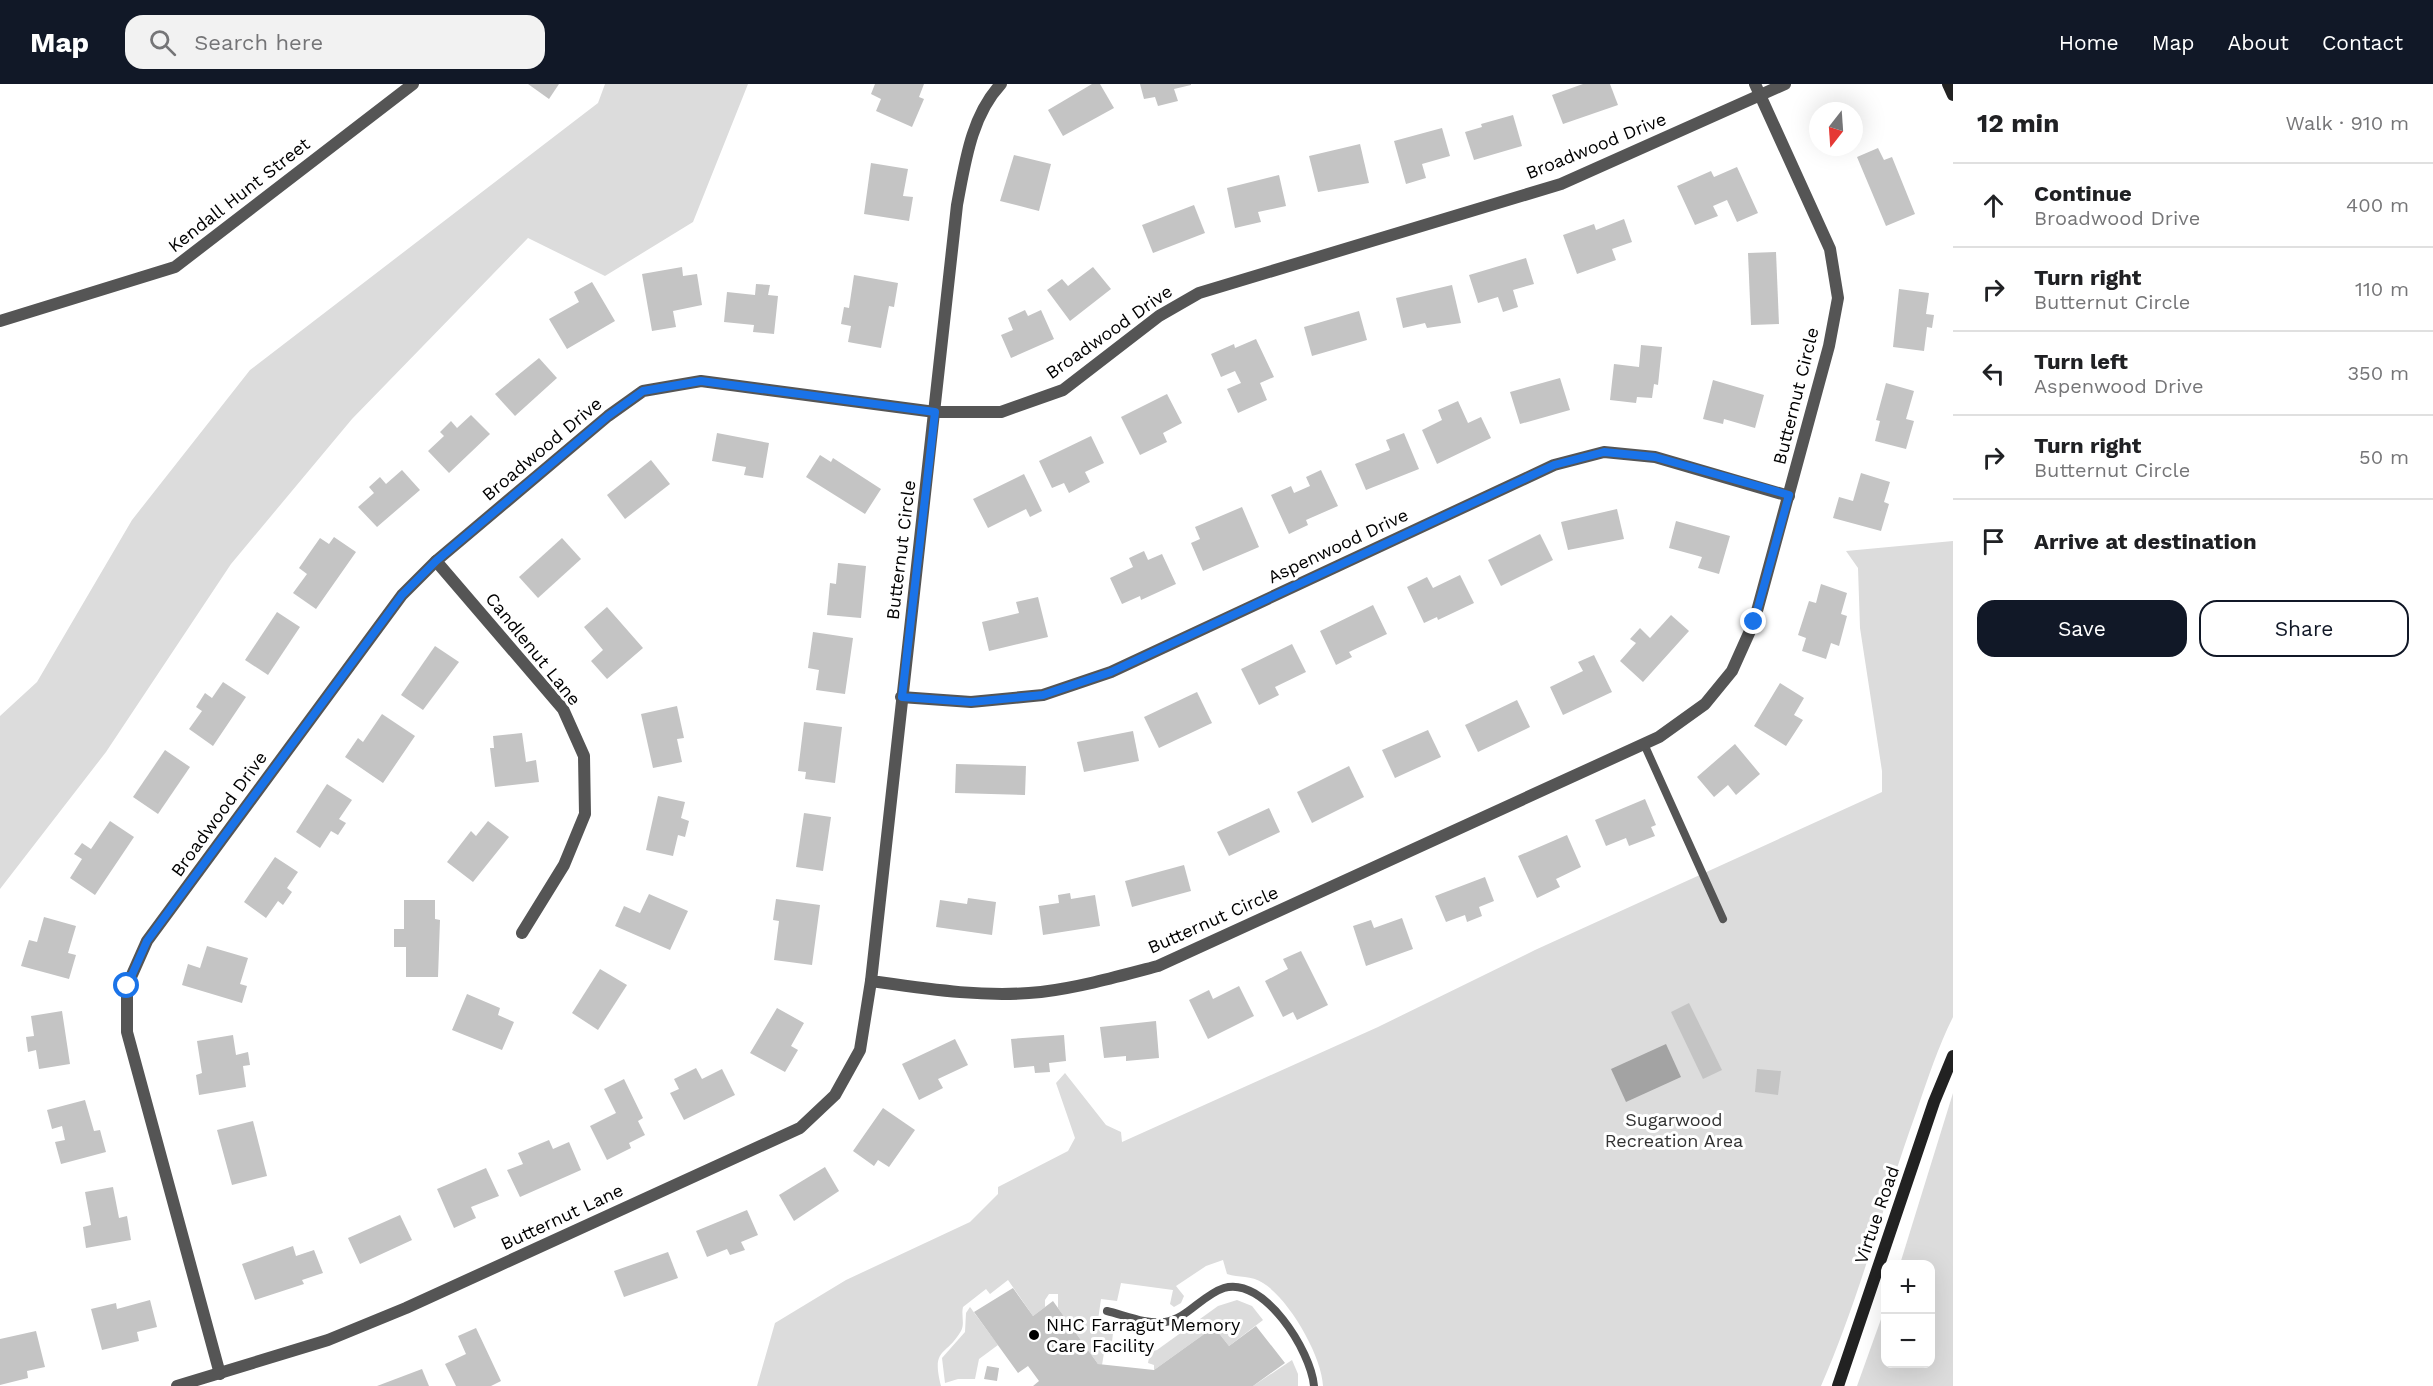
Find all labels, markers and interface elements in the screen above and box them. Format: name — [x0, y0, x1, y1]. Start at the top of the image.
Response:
search box — [125, 15, 545, 69]
text: Map — [30, 26, 89, 59]
icon: search — [146, 26, 179, 59]
text: Search here — [194, 30, 323, 55]
text: Home — [2059, 30, 2119, 55]
text: Map — [2152, 30, 2195, 55]
text: About — [2228, 30, 2289, 55]
text: Contact — [2322, 30, 2403, 55]
north arrow — [1809, 102, 1863, 156]
street label: Broadwood Drive — [1523, 108, 1669, 183]
text: 12 min — [1977, 108, 2059, 138]
text: Walk · 910 m — [2286, 111, 2409, 135]
street label: Kendall Hunt Street — [164, 133, 314, 256]
text: Continue — [2034, 181, 2132, 206]
icon: ahead — [1977, 189, 2010, 222]
text: 400 m — [2346, 193, 2409, 217]
text: Broadwood Drive — [2034, 206, 2200, 230]
text: Turn right — [2034, 265, 2141, 290]
icon: right — [1977, 273, 2010, 306]
text: 110 m — [2355, 277, 2409, 301]
street label: Broadwood Drive — [1041, 280, 1176, 383]
text: Butternut Circle — [2034, 290, 2190, 314]
street label: Butternut Circle — [1768, 325, 1823, 467]
text: Turn left — [2034, 349, 2128, 374]
icon: left — [1977, 357, 2010, 390]
text: 350 m — [2347, 361, 2409, 385]
text: Aspenwood Drive — [2034, 374, 2203, 398]
street label: Broadwood Drive — [478, 392, 606, 505]
text: Turn right — [2034, 433, 2141, 458]
icon: right — [1977, 441, 2010, 474]
text: 50 m — [2359, 445, 2409, 469]
text: Butternut Circle — [2034, 458, 2190, 482]
street label: Butternut Circle — [882, 479, 919, 621]
street label: Aspenwood Drive — [1264, 504, 1411, 587]
icon: arrive — [1977, 525, 2010, 558]
text: Arrive at destination — [2034, 529, 2257, 554]
street label: Candlenut Lane — [481, 588, 585, 709]
button: Save — [1977, 600, 2187, 657]
button: Share — [2199, 600, 2409, 657]
route end — [1740, 608, 1766, 634]
street label: Broadwood Drive — [166, 747, 271, 880]
street label: Butternut Circle — [1144, 881, 1281, 958]
route start — [113, 972, 139, 998]
park label: Sugarwood Recreation Area — [1605, 1109, 1743, 1151]
street label: Virtue Road — [1850, 1163, 1903, 1267]
street label: Butternut Lane — [497, 1179, 626, 1254]
map controls — [1881, 1260, 1935, 1368]
button: + — [1881, 1260, 1935, 1314]
place label: NHC Farragut Memory Care Facility — [1046, 1314, 1241, 1356]
button: − — [1881, 1314, 1935, 1368]
marker: NHC Farragut Memory Care Facility — [1027, 1328, 1041, 1342]

